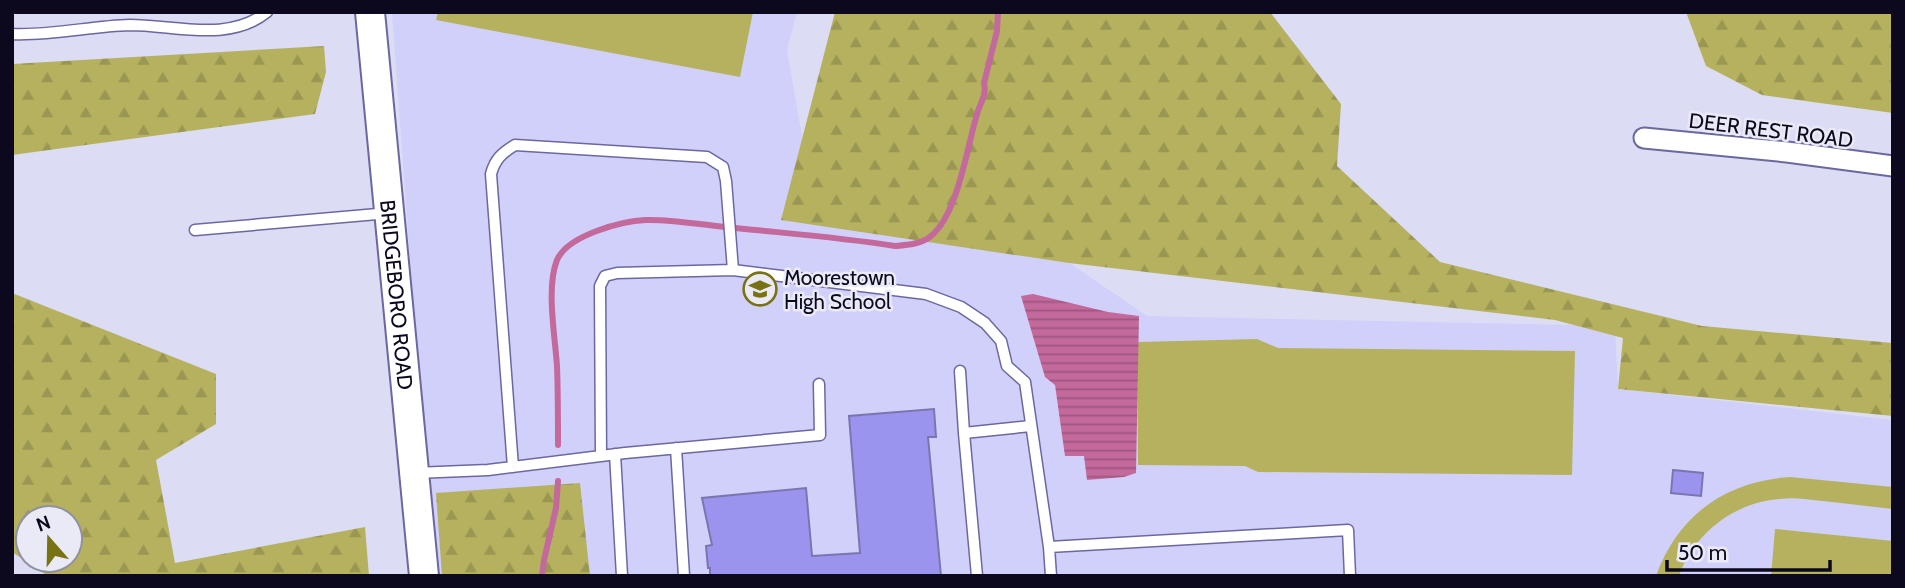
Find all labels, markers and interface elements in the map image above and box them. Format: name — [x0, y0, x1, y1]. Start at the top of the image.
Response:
street label: DEER REST ROAD — [1687, 108, 1855, 152]
street label: BRIDGEBORO ROAD — [376, 199, 419, 391]
place label: Moorestown High School — [784, 265, 895, 314]
school or university icon: Moorestown High School — [741, 270, 779, 308]
north arrow — [14, 504, 84, 574]
text: N — [33, 510, 54, 537]
scale bar — [1667, 528, 1830, 572]
text: 50 m — [1678, 540, 1727, 565]

